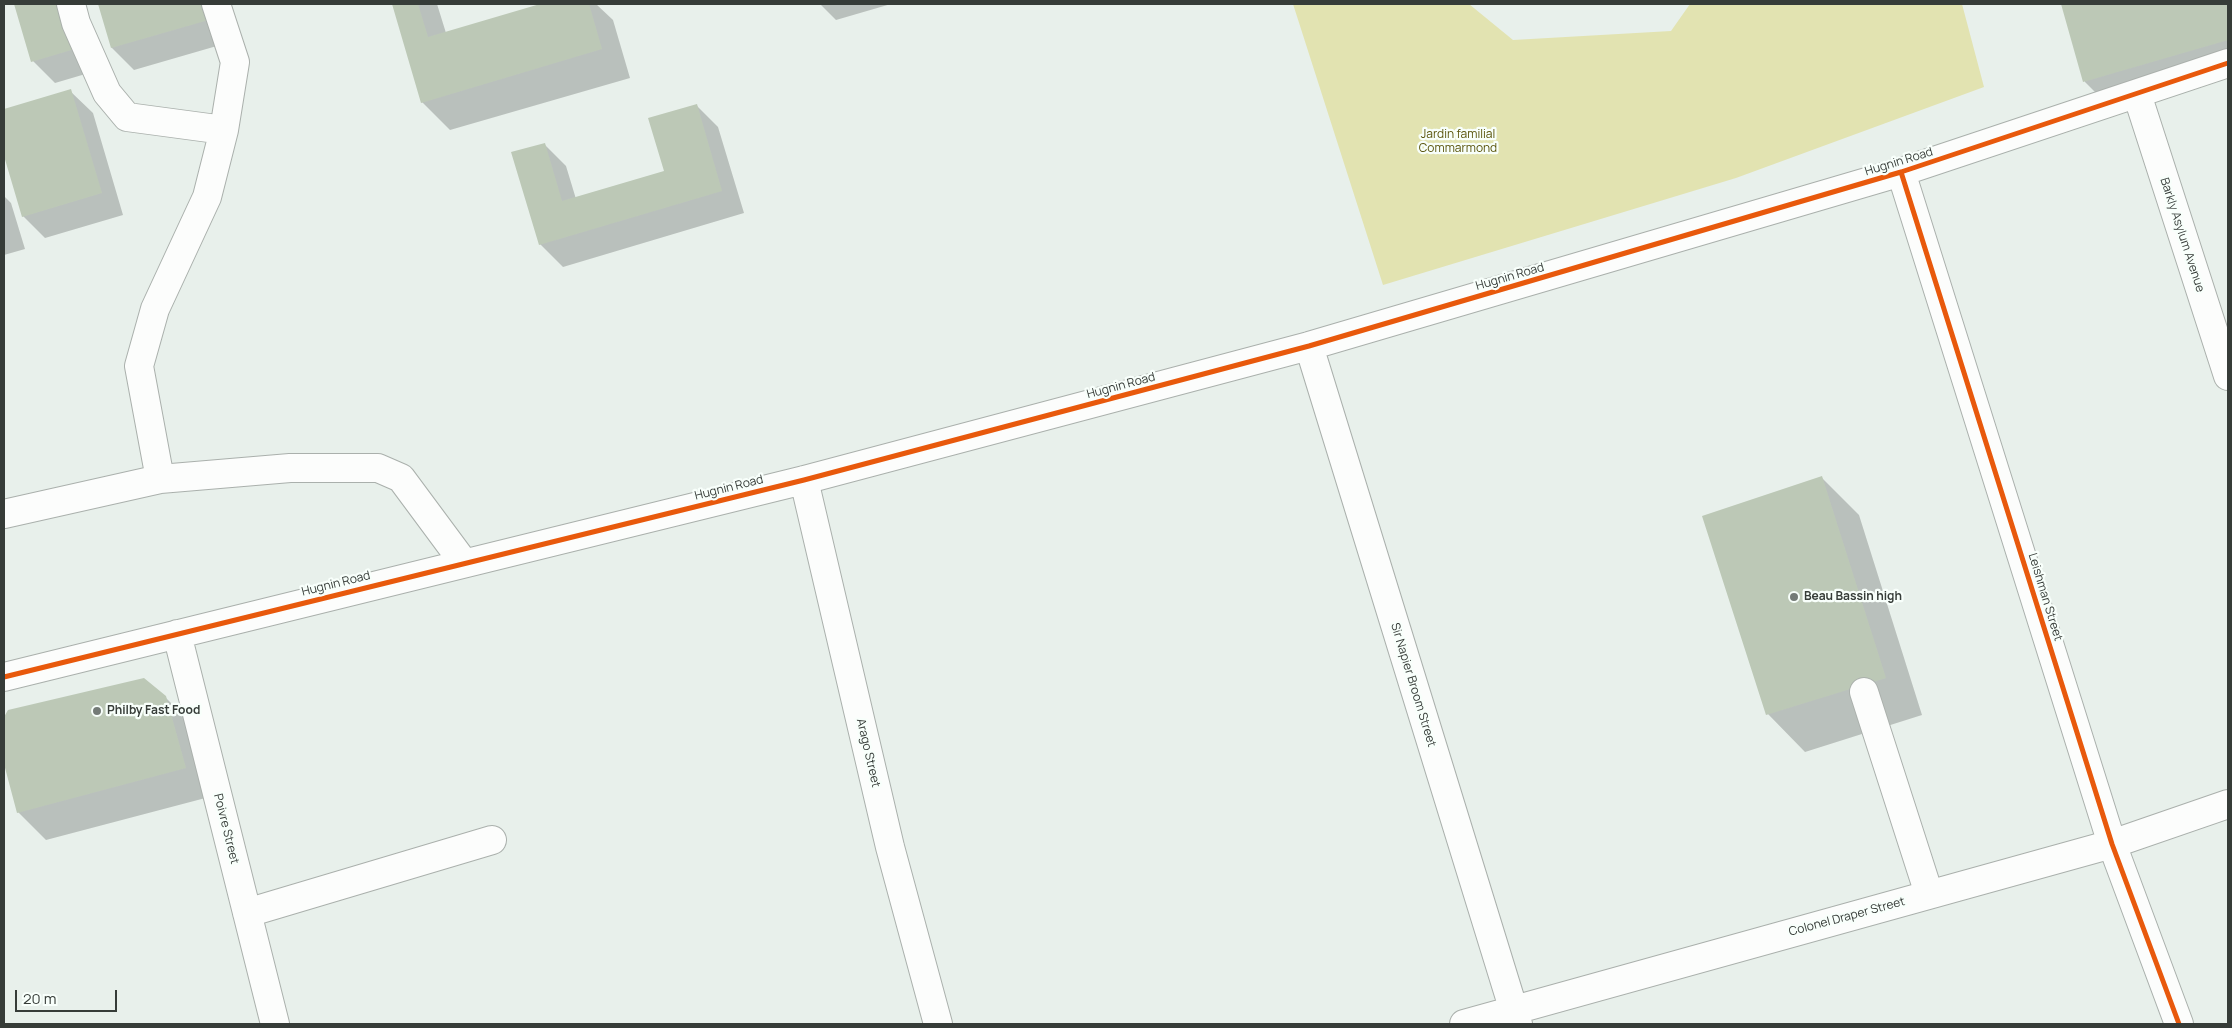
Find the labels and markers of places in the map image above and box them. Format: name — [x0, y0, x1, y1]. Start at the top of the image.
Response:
place label: Beau Bassin high — [1804, 590, 1902, 604]
marker: Beau Bassin high — [1788, 591, 1800, 603]
place label: Philby Fast Food — [107, 704, 200, 718]
marker: Philby Fast Food — [91, 705, 103, 717]

